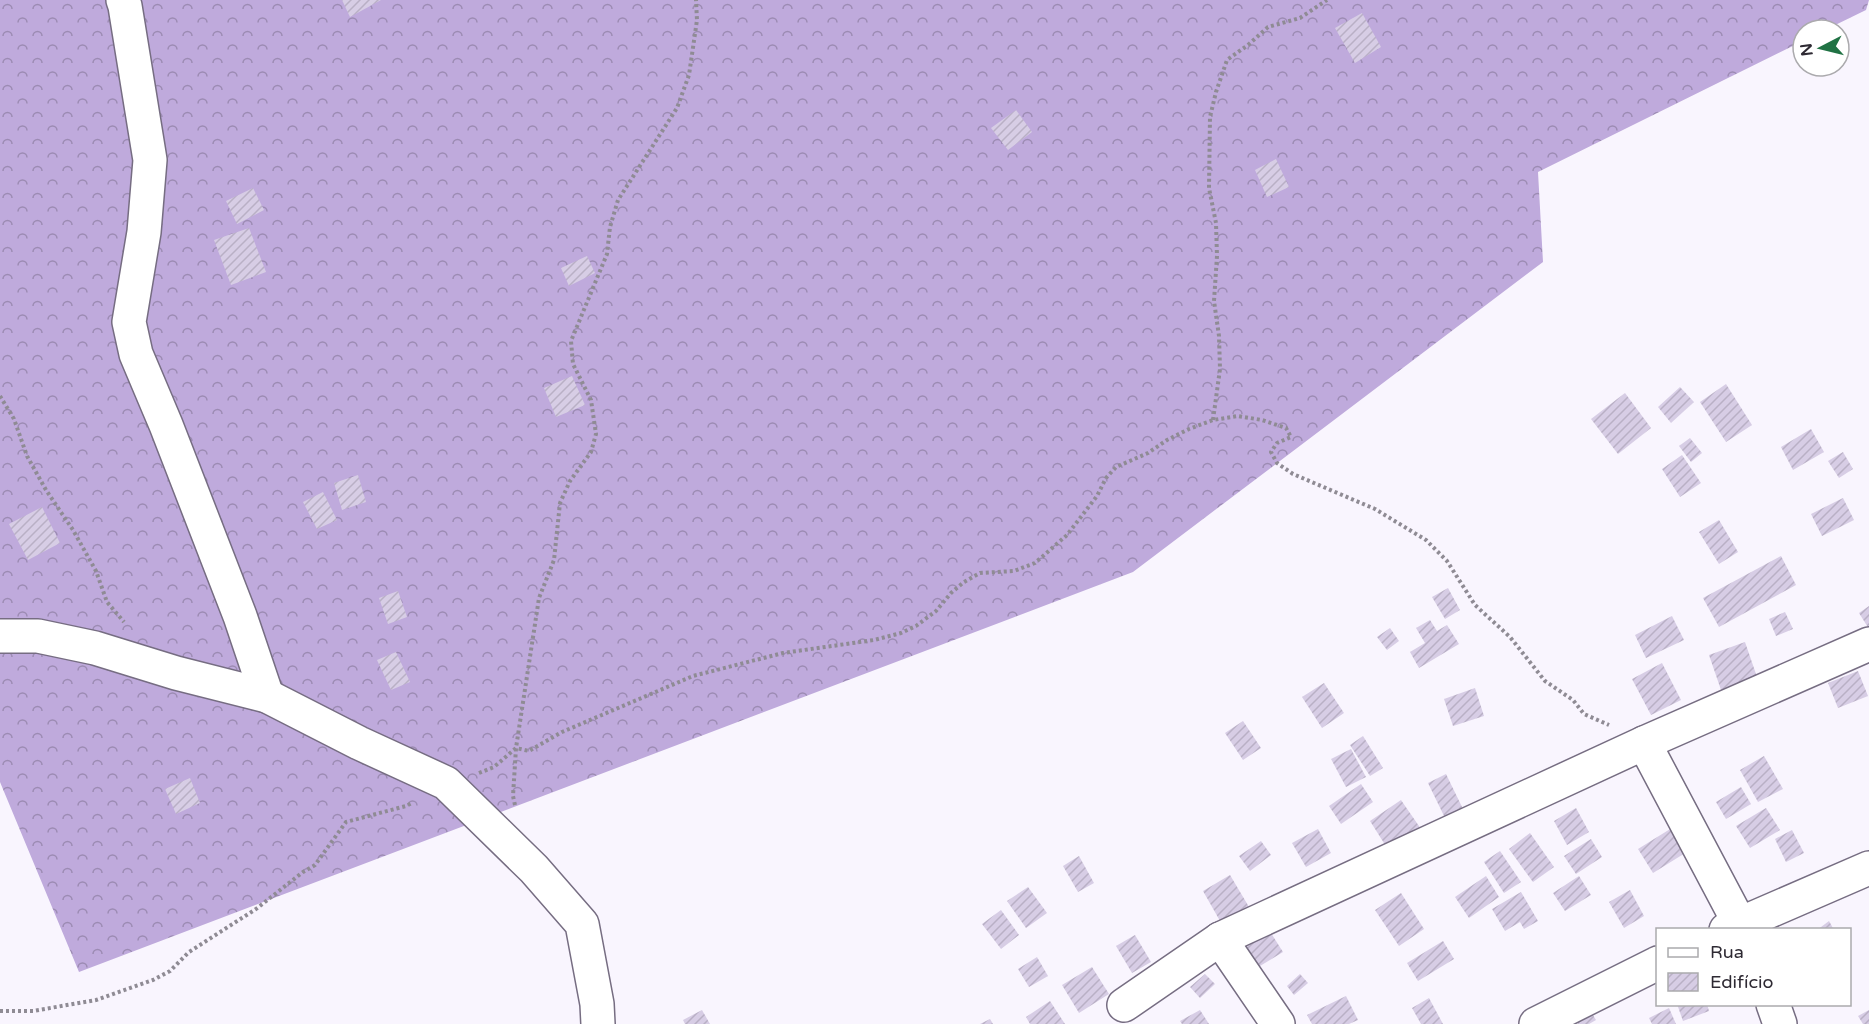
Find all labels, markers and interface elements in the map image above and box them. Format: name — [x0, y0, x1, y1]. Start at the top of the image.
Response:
north arrow — [1791, 18, 1851, 78]
text: N — [1796, 42, 1818, 57]
legend — [1656, 928, 1851, 1006]
text: Rua — [1710, 941, 1744, 963]
text: Edifício — [1710, 971, 1774, 993]

